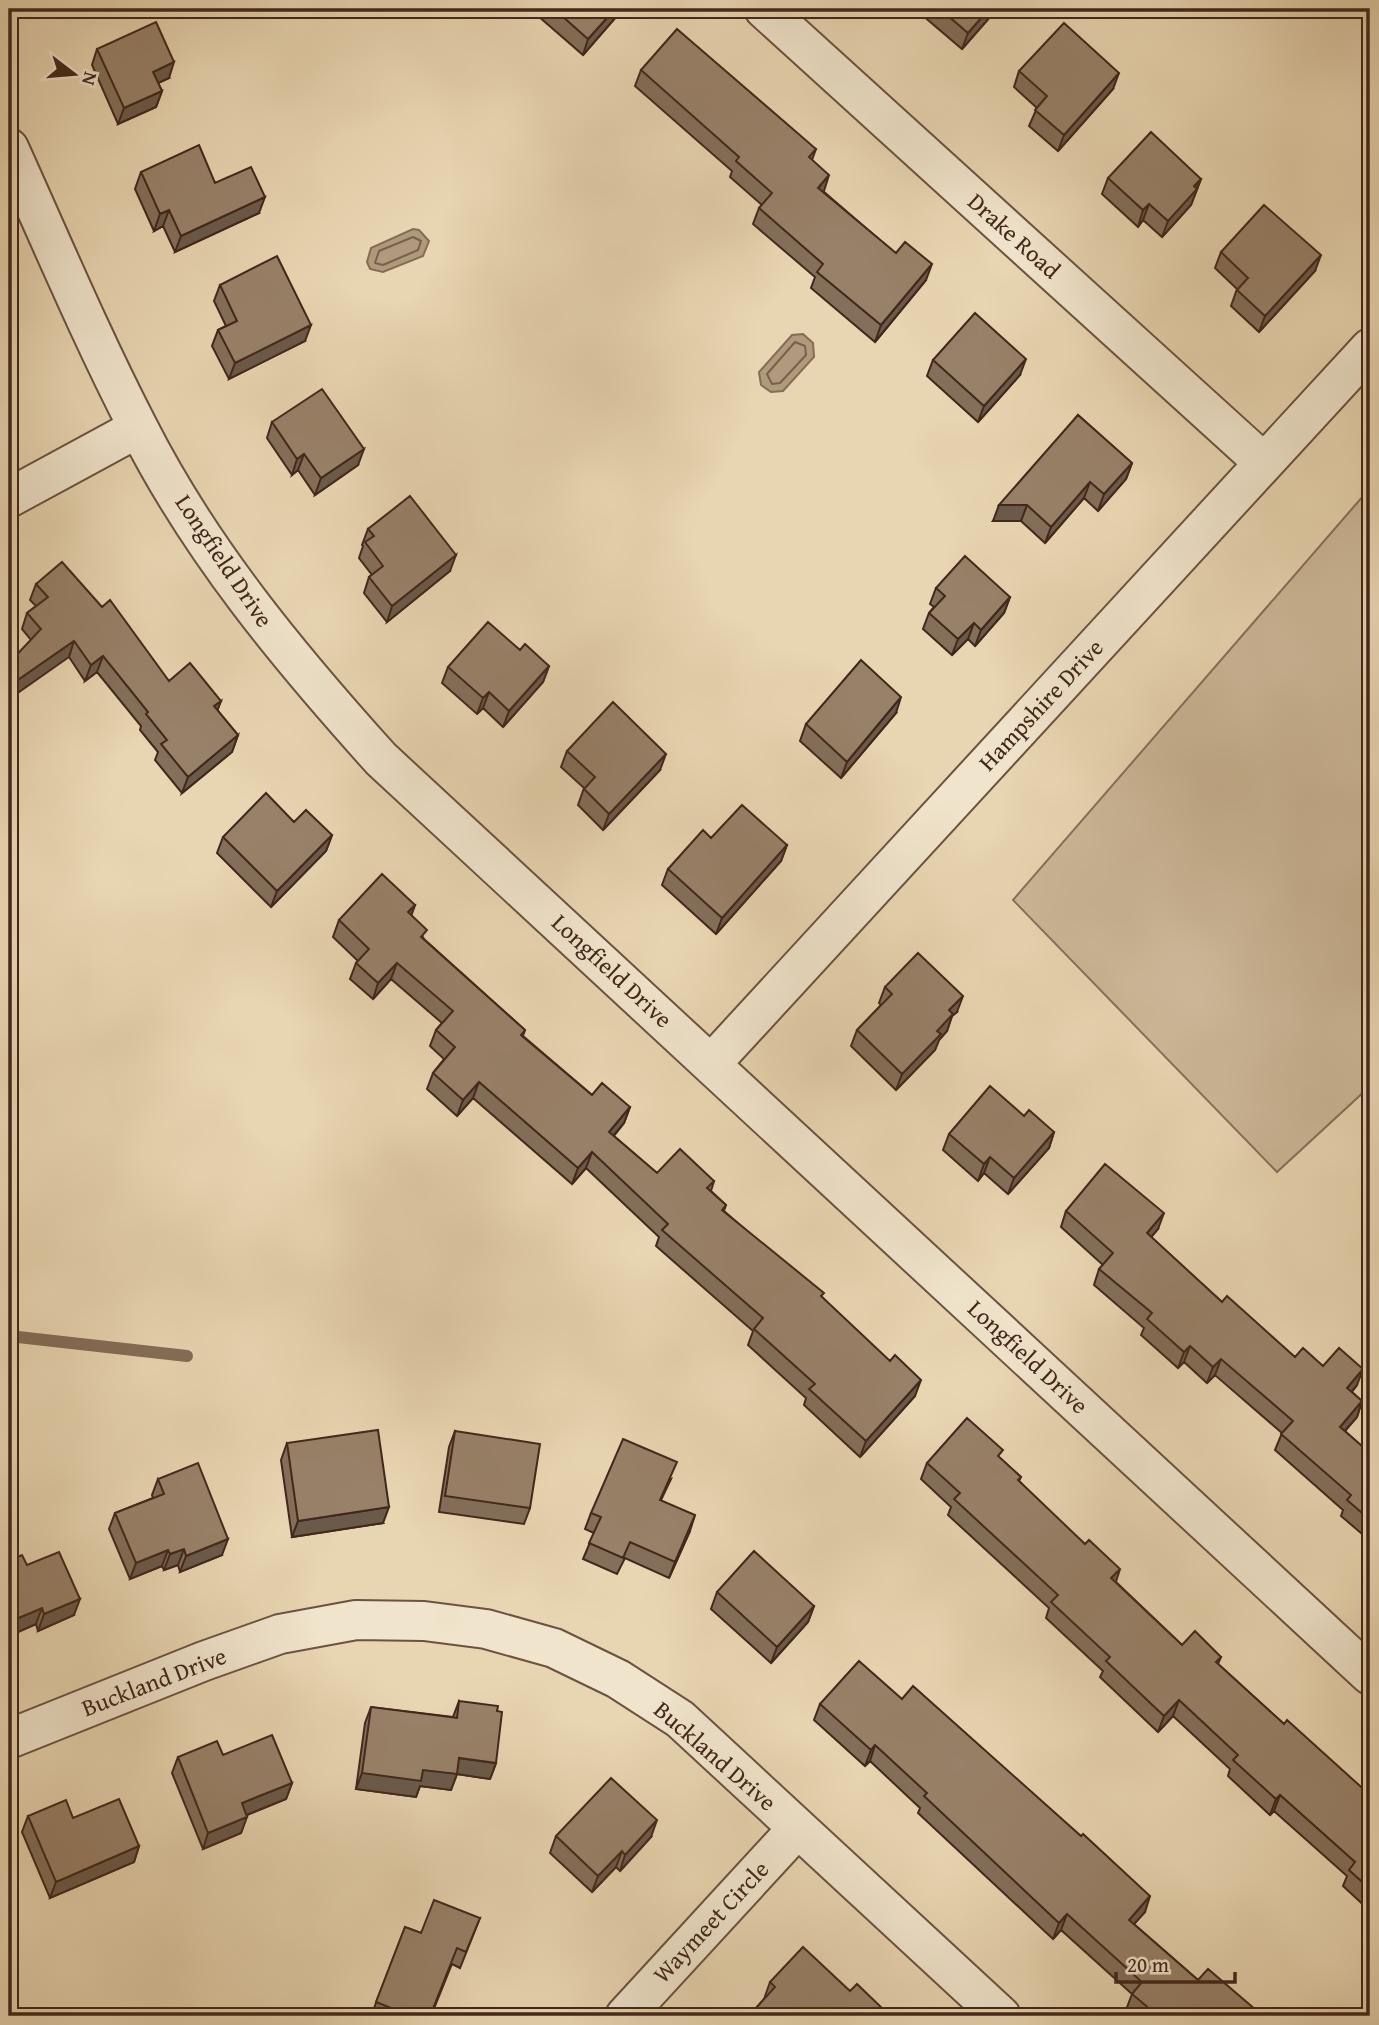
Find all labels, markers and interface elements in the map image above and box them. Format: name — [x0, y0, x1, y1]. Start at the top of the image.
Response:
north arrow — [38, 38, 108, 108]
text: N — [75, 69, 106, 89]
street label: Drake Road — [960, 184, 1069, 287]
street label: Longfield Drive — [167, 487, 282, 634]
street label: Hampshire Drive — [970, 631, 1111, 779]
street label: Longfield Drive — [544, 905, 680, 1036]
street label: Longfield Drive — [960, 1291, 1096, 1422]
street label: Buckland Drive — [76, 1638, 231, 1725]
street label: Buckland Drive — [646, 1692, 784, 1819]
street label: Waymeet Circle — [645, 1853, 777, 1991]
scale bar — [1116, 1941, 1236, 1985]
text: 20 m — [1127, 1949, 1169, 1980]

